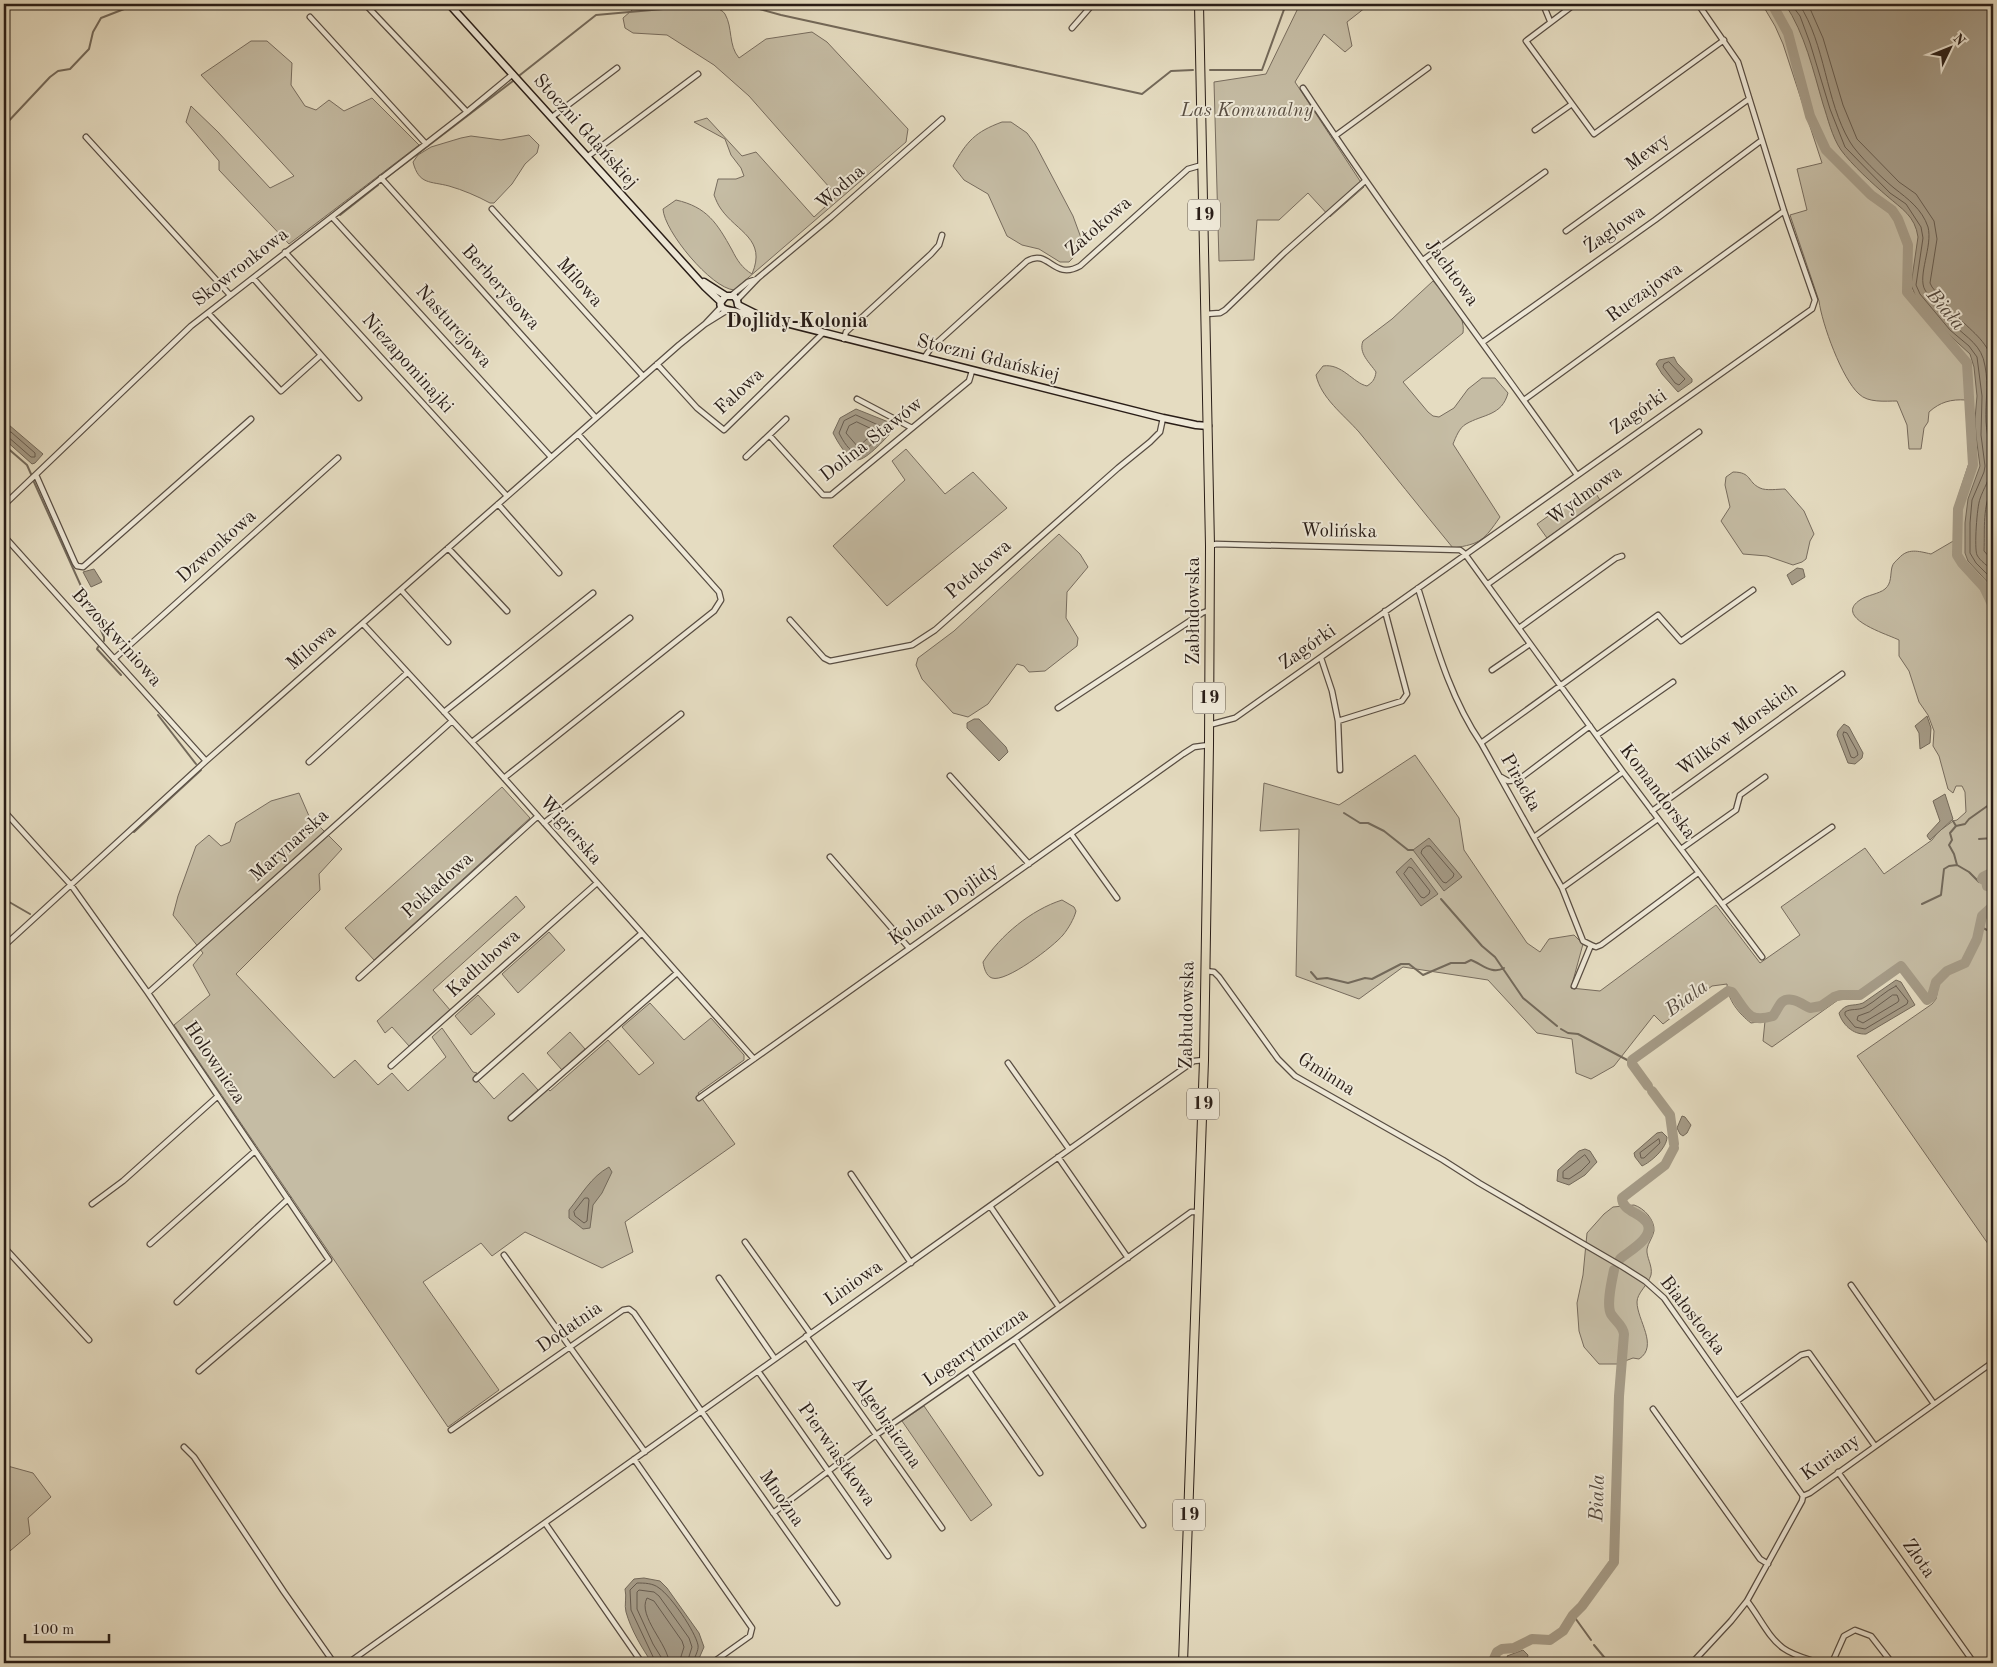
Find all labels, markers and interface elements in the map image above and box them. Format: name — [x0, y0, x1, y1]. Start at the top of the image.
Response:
north arrow — [1924, 22, 1974, 72]
text: N — [1950, 31, 1968, 49]
street label: Stoczni Gdańskiej — [529, 71, 641, 193]
park label: Las Komunalny — [1180, 102, 1314, 121]
street label: Mewy — [1622, 131, 1674, 175]
street label: Wodna — [813, 162, 869, 214]
street label: Zatokowa — [1062, 193, 1136, 261]
street label: Żaglowa — [1579, 199, 1650, 258]
road number: 19 — [1188, 200, 1220, 230]
street label: Skowronkowa — [190, 225, 293, 311]
street label: Jachtowa — [1421, 236, 1482, 310]
street label: Berberysowa — [457, 242, 543, 335]
street label: Milowa — [552, 255, 606, 312]
street label: Ruczajowa — [1604, 259, 1687, 327]
street label: Nasturcjowa — [411, 282, 495, 372]
water label: Biała — [1921, 285, 1968, 335]
street label: Niezapominajki — [358, 311, 456, 417]
district label: Dojlidy-Kolonia — [726, 312, 868, 332]
street label: Stoczni Gdańskiej — [915, 332, 1061, 386]
street label: Falowa — [712, 365, 768, 419]
street label: Zagórki — [1607, 387, 1671, 439]
street label: Dolina Stawów — [817, 394, 927, 486]
street label: Wydmowa — [1544, 462, 1626, 529]
street label: Dzwonkowa — [174, 506, 261, 587]
street label: Wolińska — [1301, 522, 1378, 542]
street label: Potokowa — [943, 536, 1016, 603]
street label: Zabłudowska — [1185, 556, 1204, 665]
street label: Brzoskwiniowa — [67, 585, 165, 691]
street label: Milowa — [284, 621, 341, 674]
street label: Zagórki — [1276, 622, 1340, 674]
street label: Wilków Morskich — [1674, 680, 1802, 780]
road number: 19 — [1193, 682, 1225, 714]
street label: Komandorska — [1615, 741, 1699, 843]
street label: Piracka — [1496, 751, 1544, 815]
street label: Wigierska — [535, 793, 605, 869]
street label: Marynarska — [247, 806, 333, 886]
street label: Pokładowa — [399, 849, 478, 923]
street label: Kolonia Dojlidy — [886, 860, 1002, 950]
street label: Kadłubowa — [444, 926, 525, 1002]
street label: Zabłudowska — [1178, 960, 1198, 1069]
water label: Biala — [1661, 977, 1712, 1022]
street label: Holownicza — [180, 1018, 249, 1108]
street label: Gminna — [1294, 1050, 1359, 1100]
road number: 19 — [1187, 1088, 1219, 1120]
street label: Liniowa — [822, 1257, 887, 1311]
street label: Białostocka — [1656, 1273, 1729, 1359]
street label: Dodatnia — [534, 1298, 607, 1357]
street label: Logarytmiczna — [920, 1305, 1032, 1391]
street label: Algebraiczna — [848, 1374, 925, 1473]
street label: Pierwiastkowa — [793, 1400, 879, 1511]
street label: Kuriany — [1798, 1431, 1864, 1485]
street label: Mnożna — [755, 1467, 807, 1531]
water label: Biala — [1587, 1474, 1609, 1523]
road number: 19 — [1173, 1500, 1205, 1530]
street label: Złota — [1898, 1536, 1938, 1583]
scale bar — [25, 1612, 109, 1644]
text: 100 m — [32, 1623, 74, 1638]

